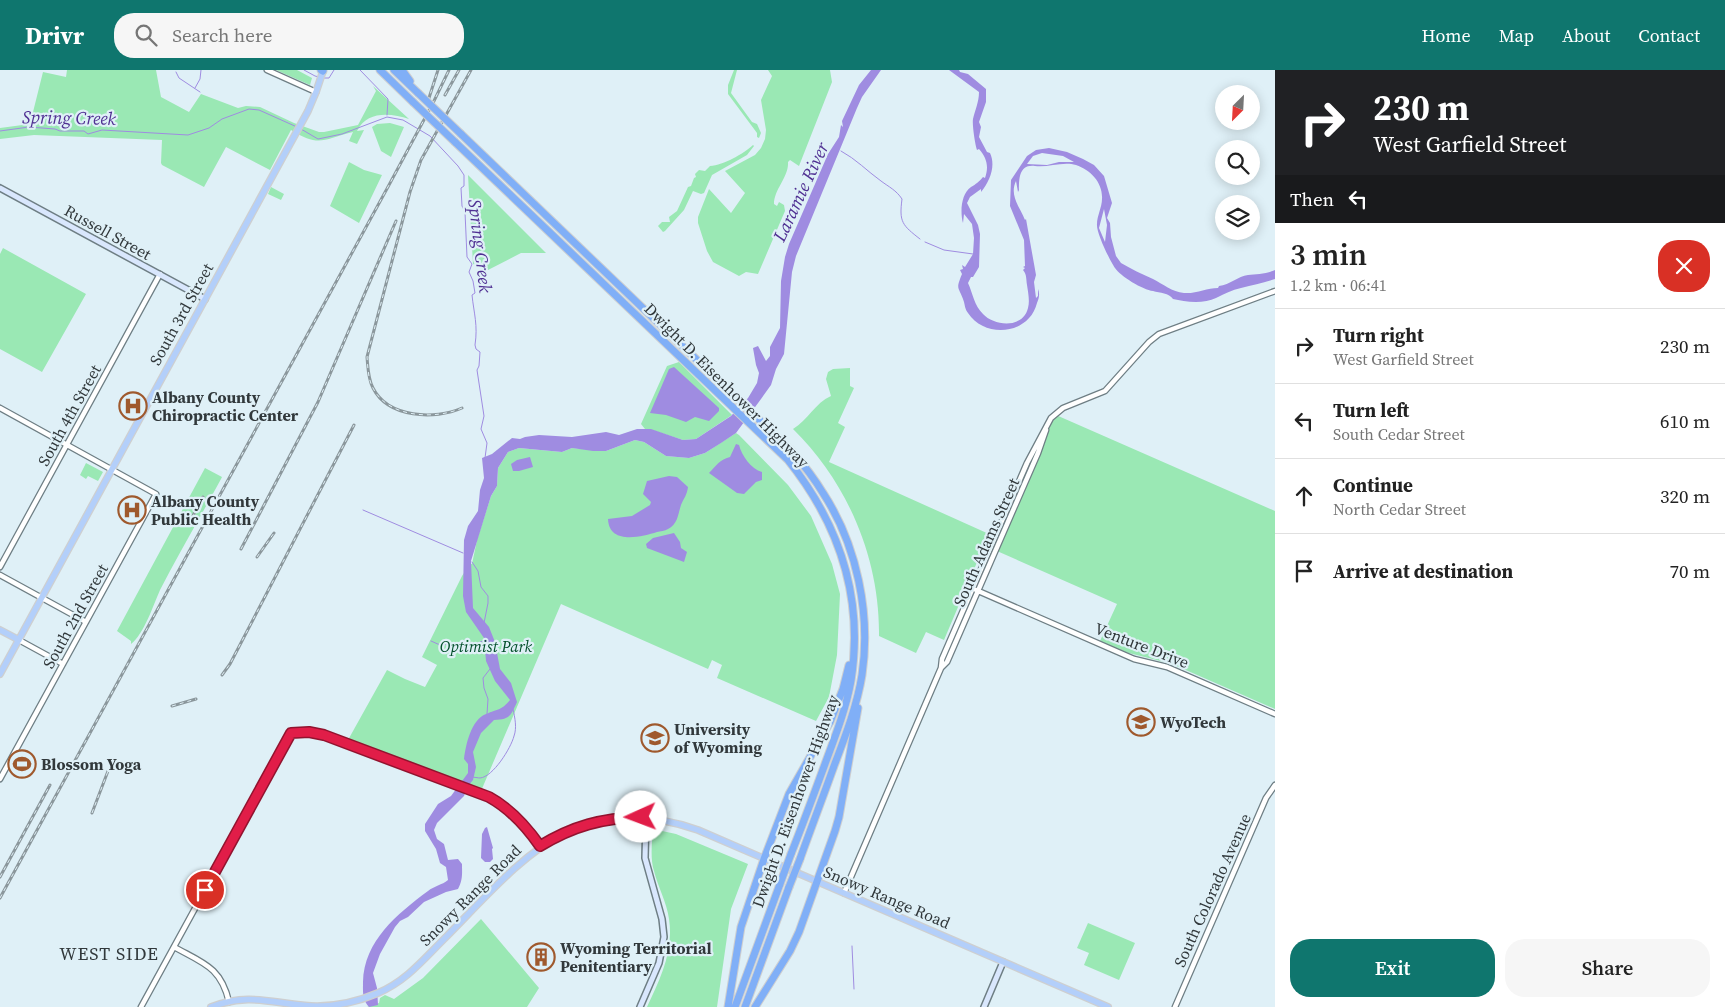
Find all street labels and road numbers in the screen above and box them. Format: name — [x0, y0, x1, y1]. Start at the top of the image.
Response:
street label: Russell Street — [61, 199, 156, 265]
street label: South 3rd Street — [144, 258, 219, 369]
street label: Dwight D. Eisenhower Highway — [640, 298, 815, 473]
street label: South 4th Street — [32, 360, 106, 470]
street label: South Adams Street — [948, 474, 1025, 610]
street label: South 2nd Street — [37, 559, 113, 672]
street label: Venture Drive — [1092, 617, 1192, 673]
street label: Dwight D. Eisenhower Highway — [746, 691, 844, 911]
street label: South Colorado Avenue — [1168, 810, 1256, 970]
street label: Snowy Range Road — [414, 839, 526, 951]
street label: Snowy Range Road — [820, 860, 954, 934]

